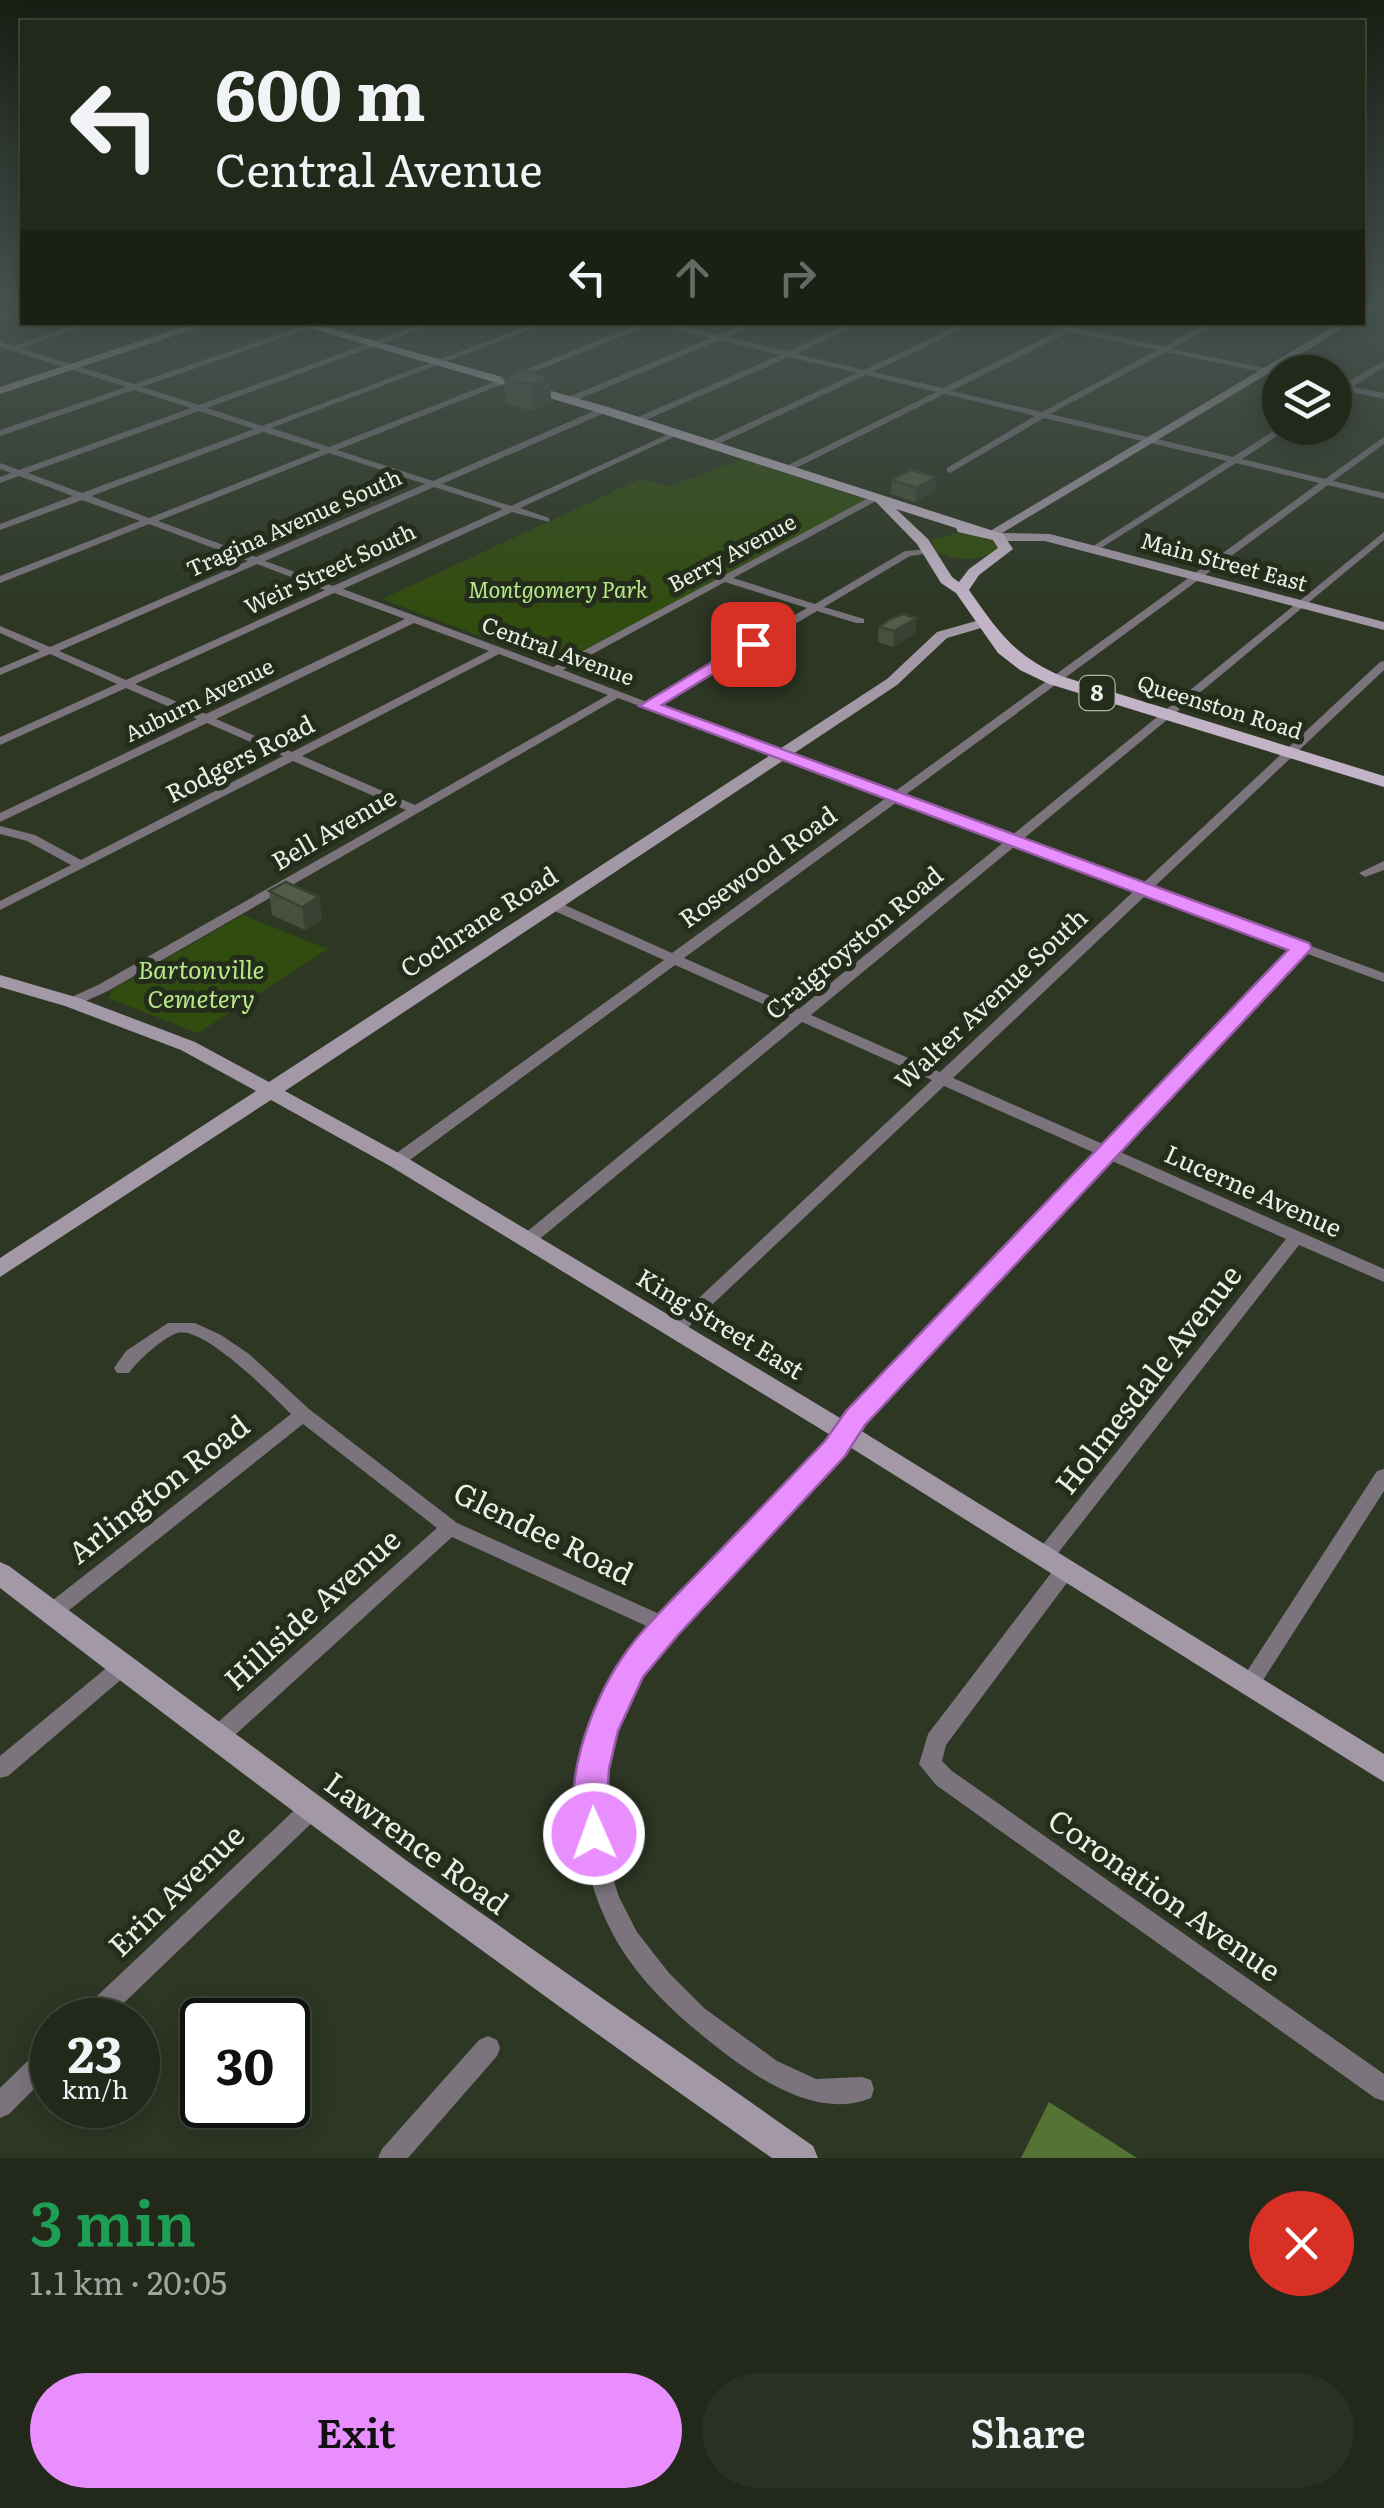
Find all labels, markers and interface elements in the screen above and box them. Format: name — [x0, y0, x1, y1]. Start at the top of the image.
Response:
text: 600 m — [215, 39, 426, 143]
icon: left — [50, 60, 180, 190]
text: Central Avenue — [215, 134, 543, 201]
icon: left — [560, 250, 615, 305]
icon: ahead — [665, 250, 720, 305]
icon: right — [770, 250, 825, 305]
map controls — [1262, 355, 1352, 445]
button: layers — [1262, 355, 1352, 445]
street label: Tragina Avenue South — [180, 459, 406, 584]
street label: Berry Avenue — [661, 504, 801, 599]
street label: Weir Street South — [238, 513, 420, 622]
street label: Main Street East — [1137, 522, 1312, 599]
park label: Montgomery Park — [468, 572, 648, 605]
pin — [711, 602, 796, 687]
street label: Central Avenue — [478, 607, 639, 692]
icon: arrive — [726, 617, 781, 672]
street label: Auburn Avenue — [118, 648, 279, 749]
street label: Queenston Road — [1134, 665, 1307, 746]
road number: 8 — [1080, 676, 1114, 710]
street label: Rodgers Road — [159, 704, 320, 811]
street label: Bell Avenue — [264, 777, 403, 878]
street label: Rosewood Road — [671, 796, 844, 936]
street label: Cochrane Road — [392, 856, 564, 985]
street label: Craigroyston Road — [756, 856, 950, 1027]
street label: Walter Avenue South — [885, 898, 1095, 1097]
park label: Bartonville Cemetery — [138, 950, 264, 1016]
street label: Lucerne Avenue — [1159, 1134, 1348, 1245]
street label: Holmesdale Avenue — [1043, 1254, 1250, 1502]
street label: King Street East — [630, 1258, 812, 1387]
street label: Arlington Road — [57, 1403, 257, 1573]
street label: Glendee Road — [447, 1469, 642, 1594]
street label: Hillside Avenue — [213, 1517, 409, 1699]
street label: Lawrence Road — [317, 1760, 519, 1923]
position arrow — [542, 1782, 646, 1886]
street label: Coronation Avenue — [1040, 1797, 1291, 1990]
street label: Erin Avenue — [97, 1812, 253, 1965]
speed limit sign: 30 — [180, 1998, 310, 2128]
text: 23 — [68, 2014, 122, 2088]
text: km/h — [62, 2070, 128, 2107]
text: 3 min — [30, 2175, 196, 2264]
button: close — [1249, 2191, 1354, 2296]
text: 1.1 km · 20:05 — [30, 2257, 227, 2305]
button: Exit — [30, 2373, 682, 2488]
button: Share — [702, 2373, 1354, 2488]

